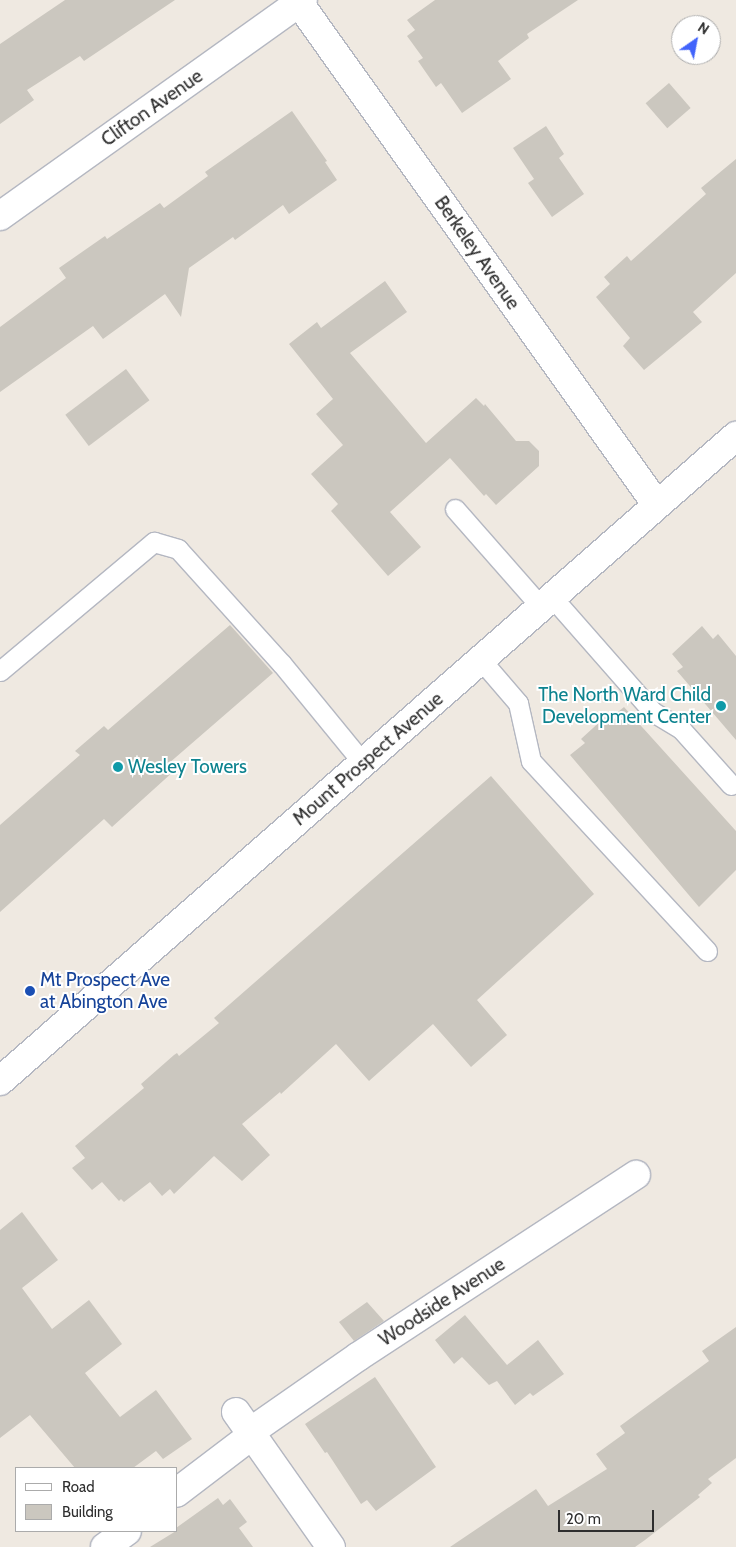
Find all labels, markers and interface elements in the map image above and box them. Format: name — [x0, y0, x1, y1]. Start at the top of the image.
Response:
north arrow — [671, 15, 721, 65]
text: N — [695, 18, 713, 39]
street label: Clifton Avenue — [97, 65, 207, 151]
street label: Berkeley Avenue — [430, 192, 524, 314]
place label: The North Ward Child Development Center — [538, 684, 711, 728]
street label: Mount Prospect Avenue — [288, 688, 448, 830]
marker: The North Ward Child Development Center — [715, 700, 727, 712]
place label: Wesley Towers — [128, 756, 247, 778]
marker: Wesley Towers — [112, 761, 124, 773]
place label: Mt Prospect Ave at Abington Ave — [40, 969, 170, 1013]
marker: Mt Prospect Ave at Abington Ave — [24, 985, 36, 997]
street label: Woodside Avenue — [375, 1253, 509, 1351]
legend — [15, 1467, 178, 1532]
text: Road — [62, 1478, 95, 1496]
scale bar — [561, 1500, 657, 1532]
text: Building — [62, 1503, 113, 1521]
text: 20 m — [566, 1510, 601, 1528]

